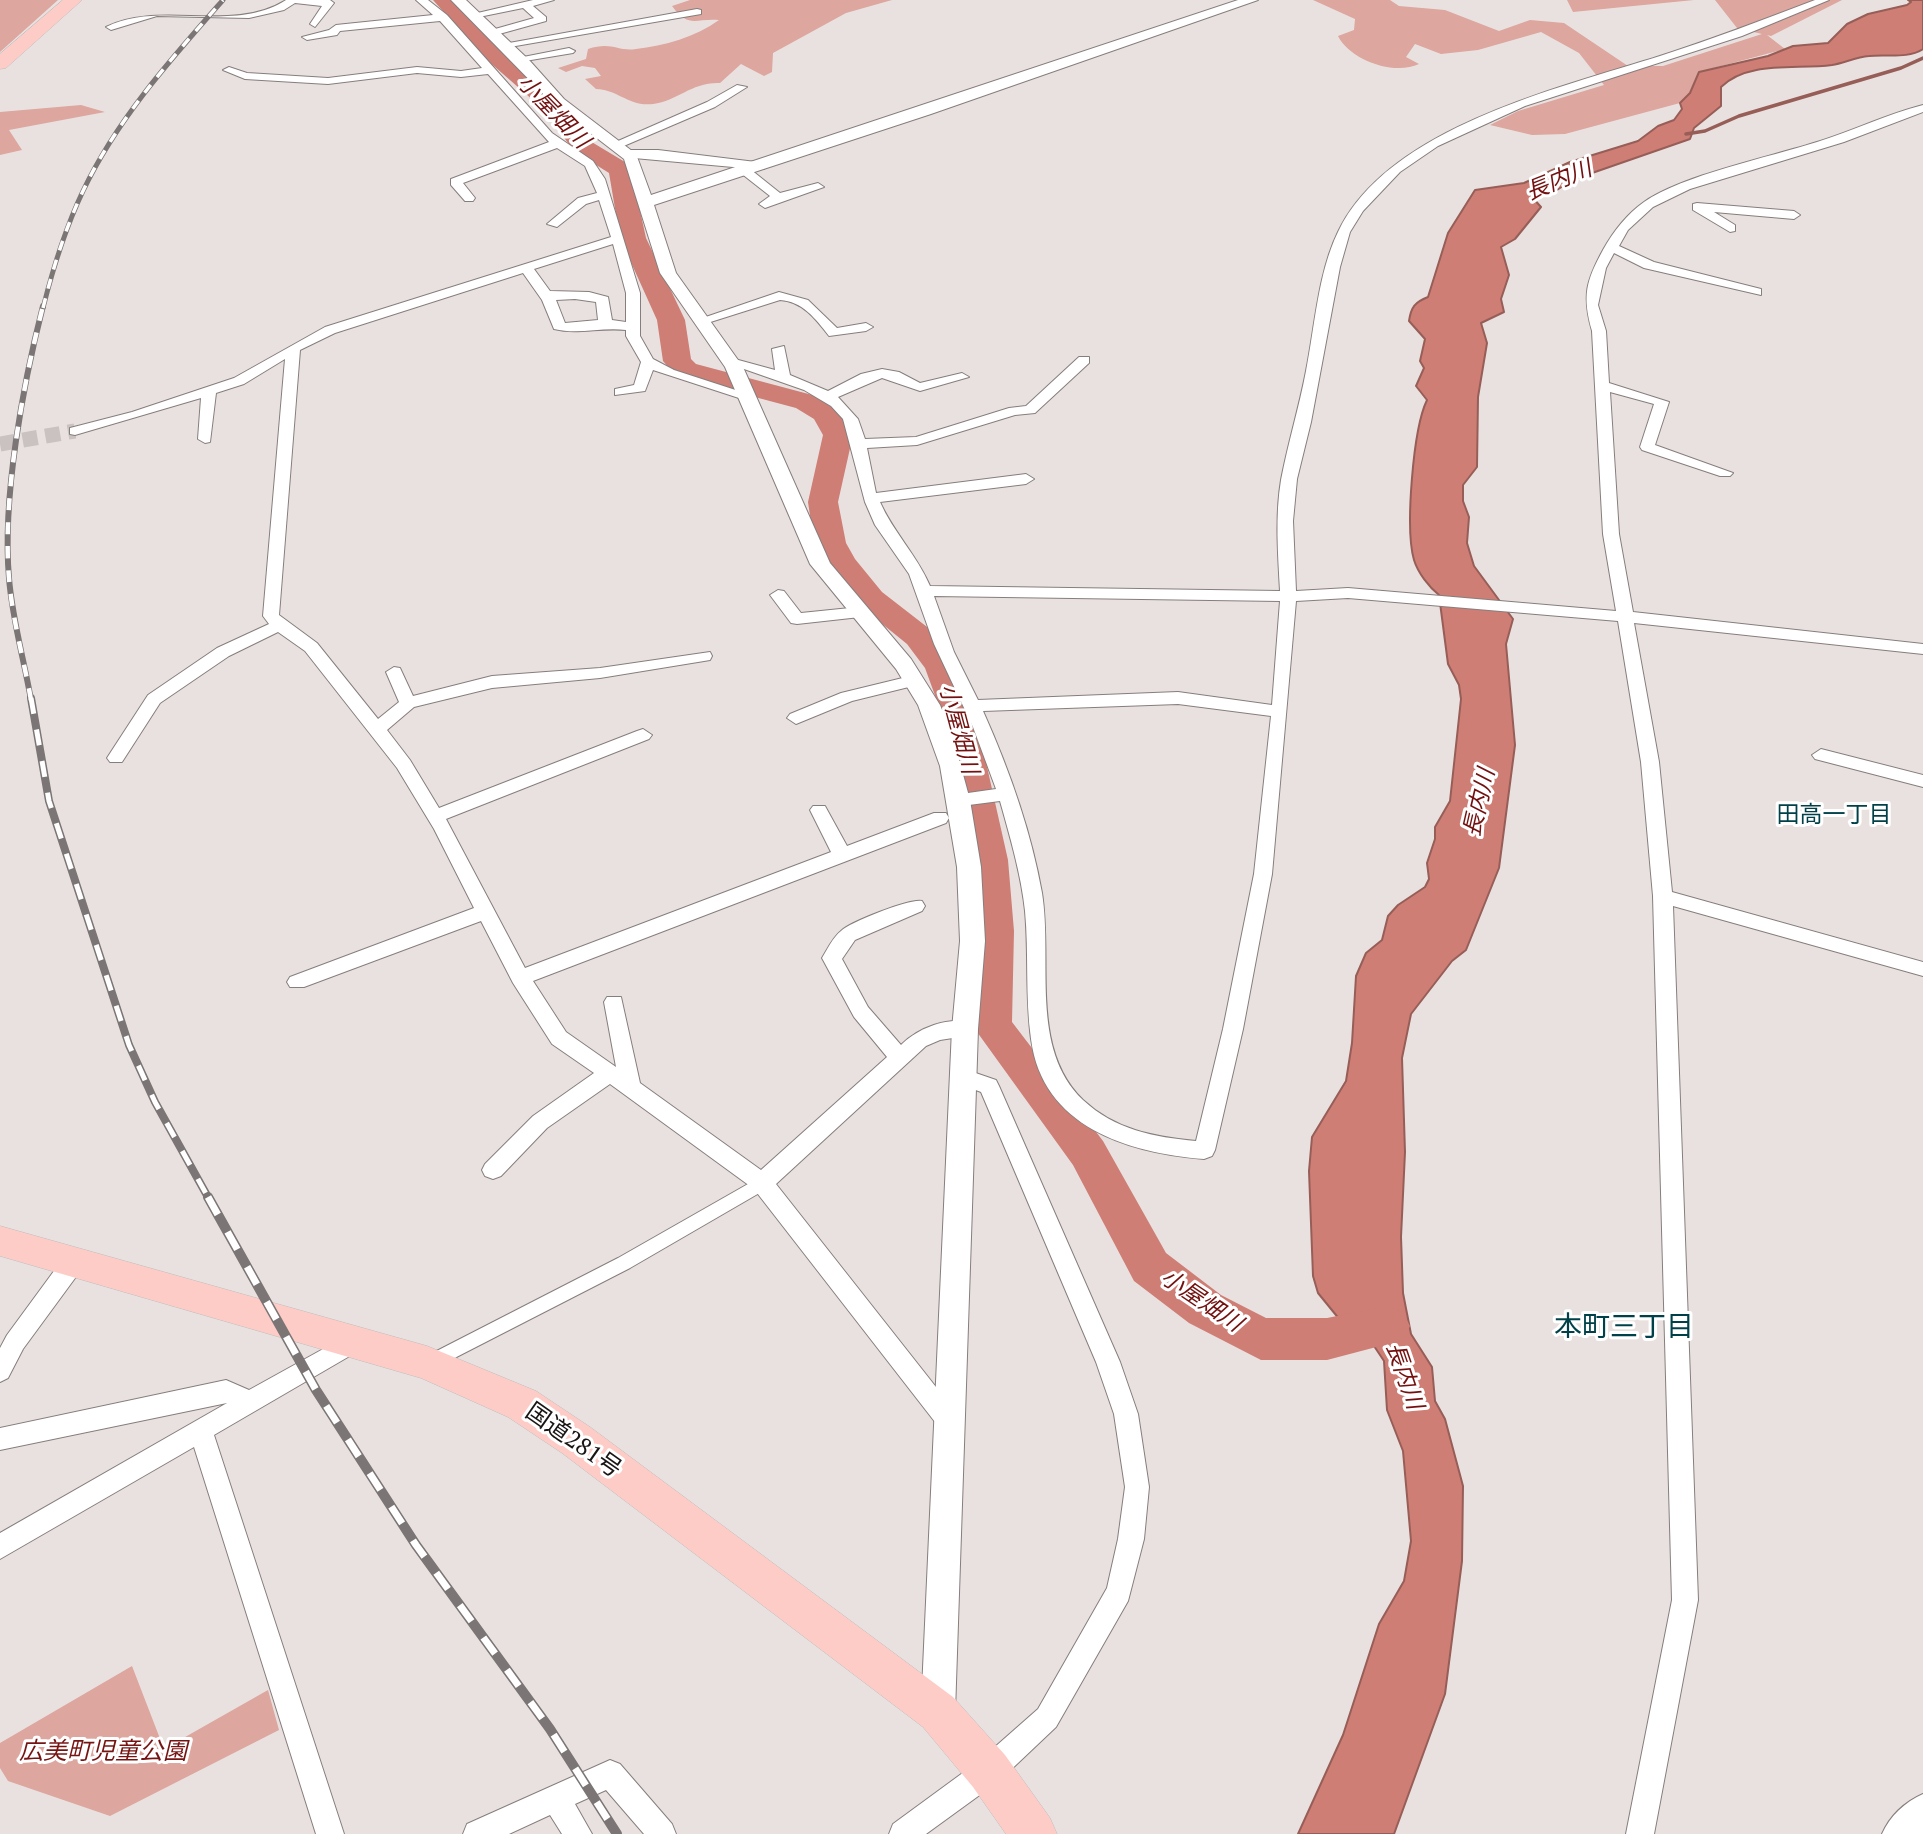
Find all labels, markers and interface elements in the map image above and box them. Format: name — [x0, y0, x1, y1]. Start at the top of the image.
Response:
water label: 小屋畑川 — [511, 69, 595, 155]
water label: 長内川 — [1522, 155, 1596, 207]
water label: 小屋畑川 — [933, 681, 983, 777]
water label: 長内川 — [1459, 766, 1501, 840]
district label: 田高一丁目 — [1777, 801, 1891, 829]
water label: 小屋畑川 — [1155, 1264, 1247, 1338]
district label: 本町三丁目 — [1554, 1311, 1694, 1345]
water label: 長内川 — [1380, 1339, 1428, 1413]
street label: 国道281号 — [520, 1398, 626, 1484]
park label: 広美町児童公園 — [19, 1738, 187, 1766]

